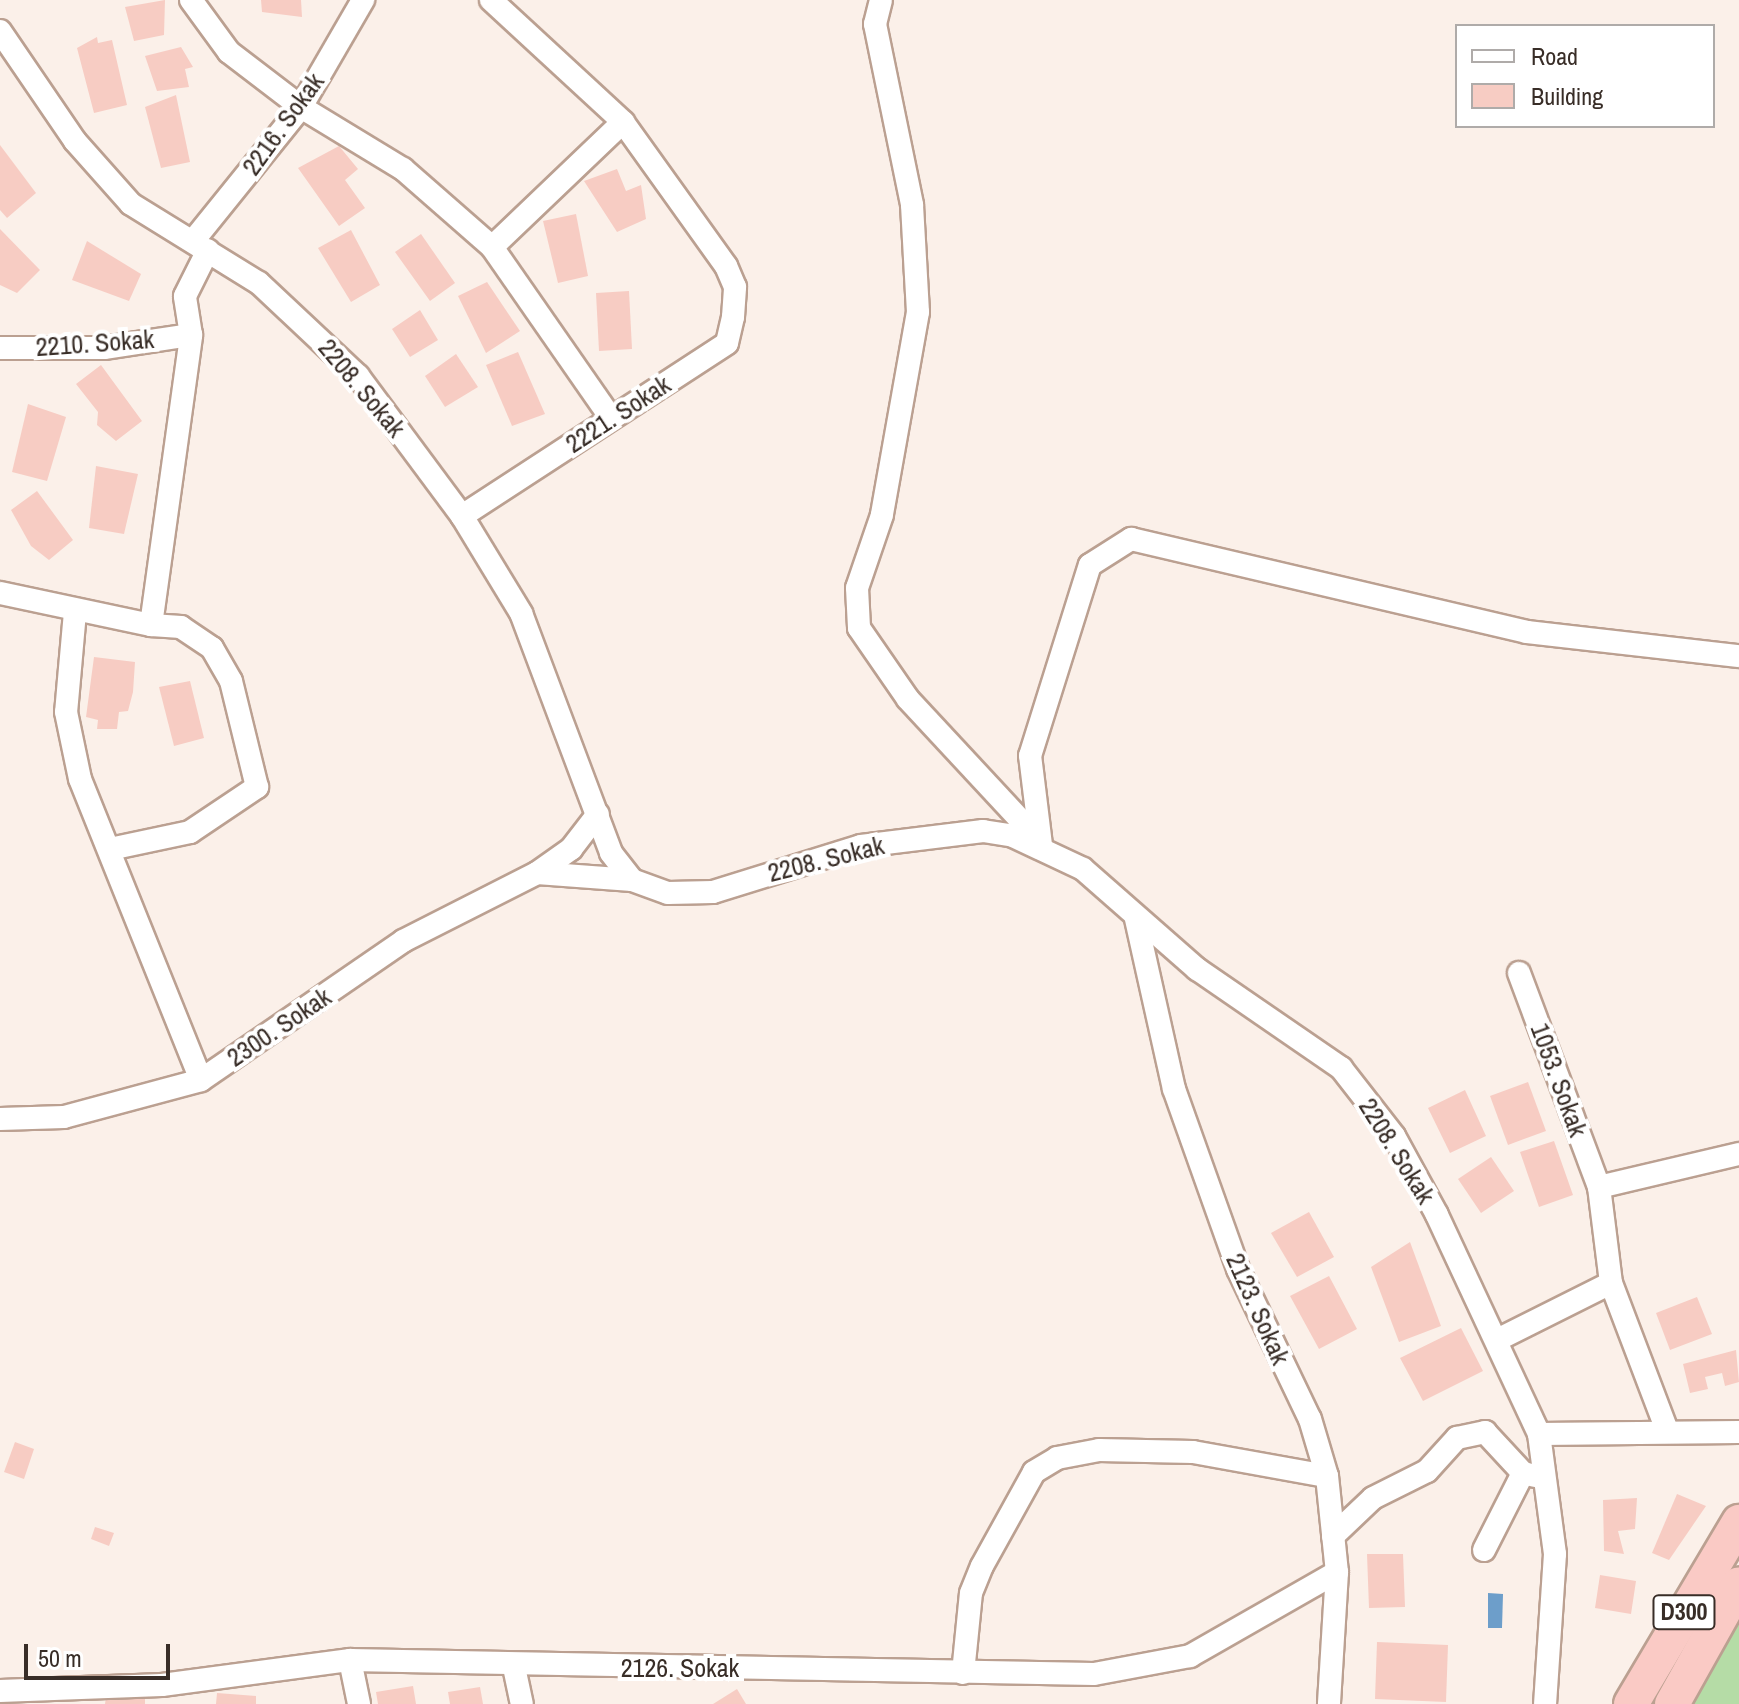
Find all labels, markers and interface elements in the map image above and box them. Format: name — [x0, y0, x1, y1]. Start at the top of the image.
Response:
legend — [1455, 24, 1715, 128]
text: Road — [1531, 40, 1578, 72]
street label: 2216. Sokak — [236, 67, 330, 181]
text: Building — [1531, 80, 1603, 112]
street label: 2210. Sokak — [35, 323, 155, 363]
street label: 2208. Sokak — [312, 333, 412, 443]
street label: 2221. Sokak — [560, 369, 676, 459]
street label: 2208. Sokak — [765, 830, 887, 888]
street label: 2300. Sokak — [221, 981, 337, 1073]
street label: 1053. Sokak — [1524, 1019, 1594, 1141]
street label: 2208. Sokak — [1352, 1092, 1442, 1210]
street label: 2123. Sokak — [1220, 1249, 1296, 1369]
road number: D300 — [1652, 1592, 1716, 1632]
scale bar — [28, 1628, 174, 1678]
text: 50 m — [38, 1642, 82, 1674]
street label: 2126. Sokak — [621, 1652, 739, 1684]

